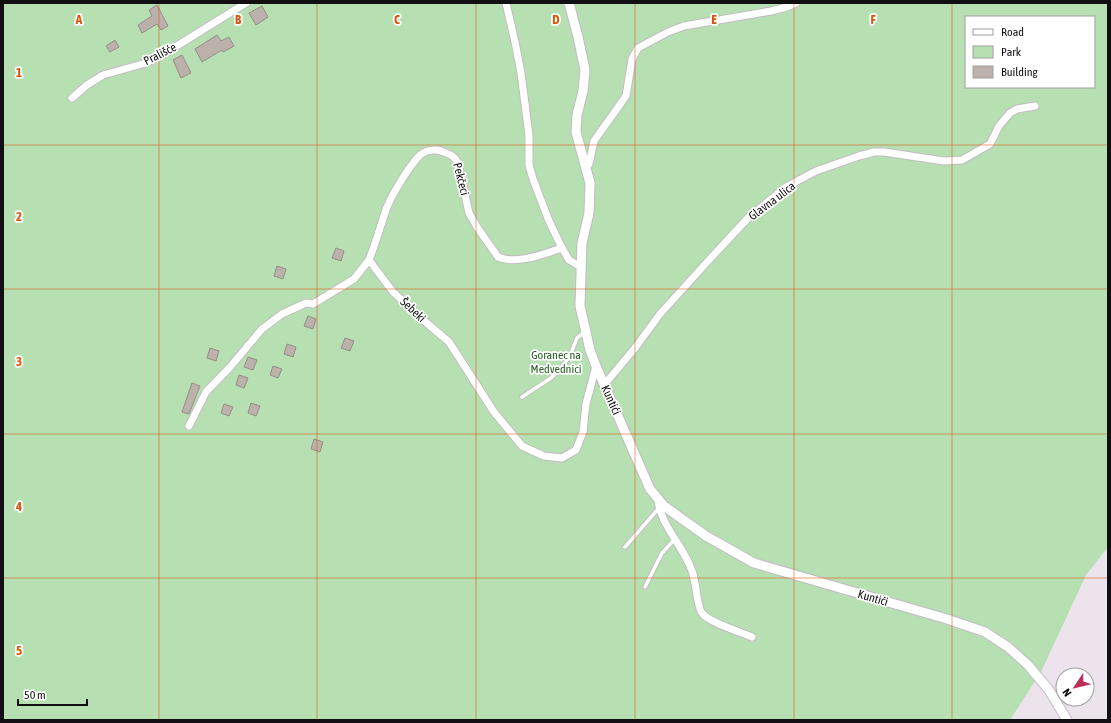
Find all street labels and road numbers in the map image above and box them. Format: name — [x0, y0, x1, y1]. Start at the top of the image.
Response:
street label: Prališće — [141, 40, 179, 68]
street label: Pekčeci — [450, 161, 472, 197]
street label: Glavna ulica — [746, 179, 798, 223]
street label: Šebeki — [398, 295, 428, 325]
street label: Kuntići — [598, 383, 624, 417]
street label: Kuntići — [856, 587, 890, 609]

